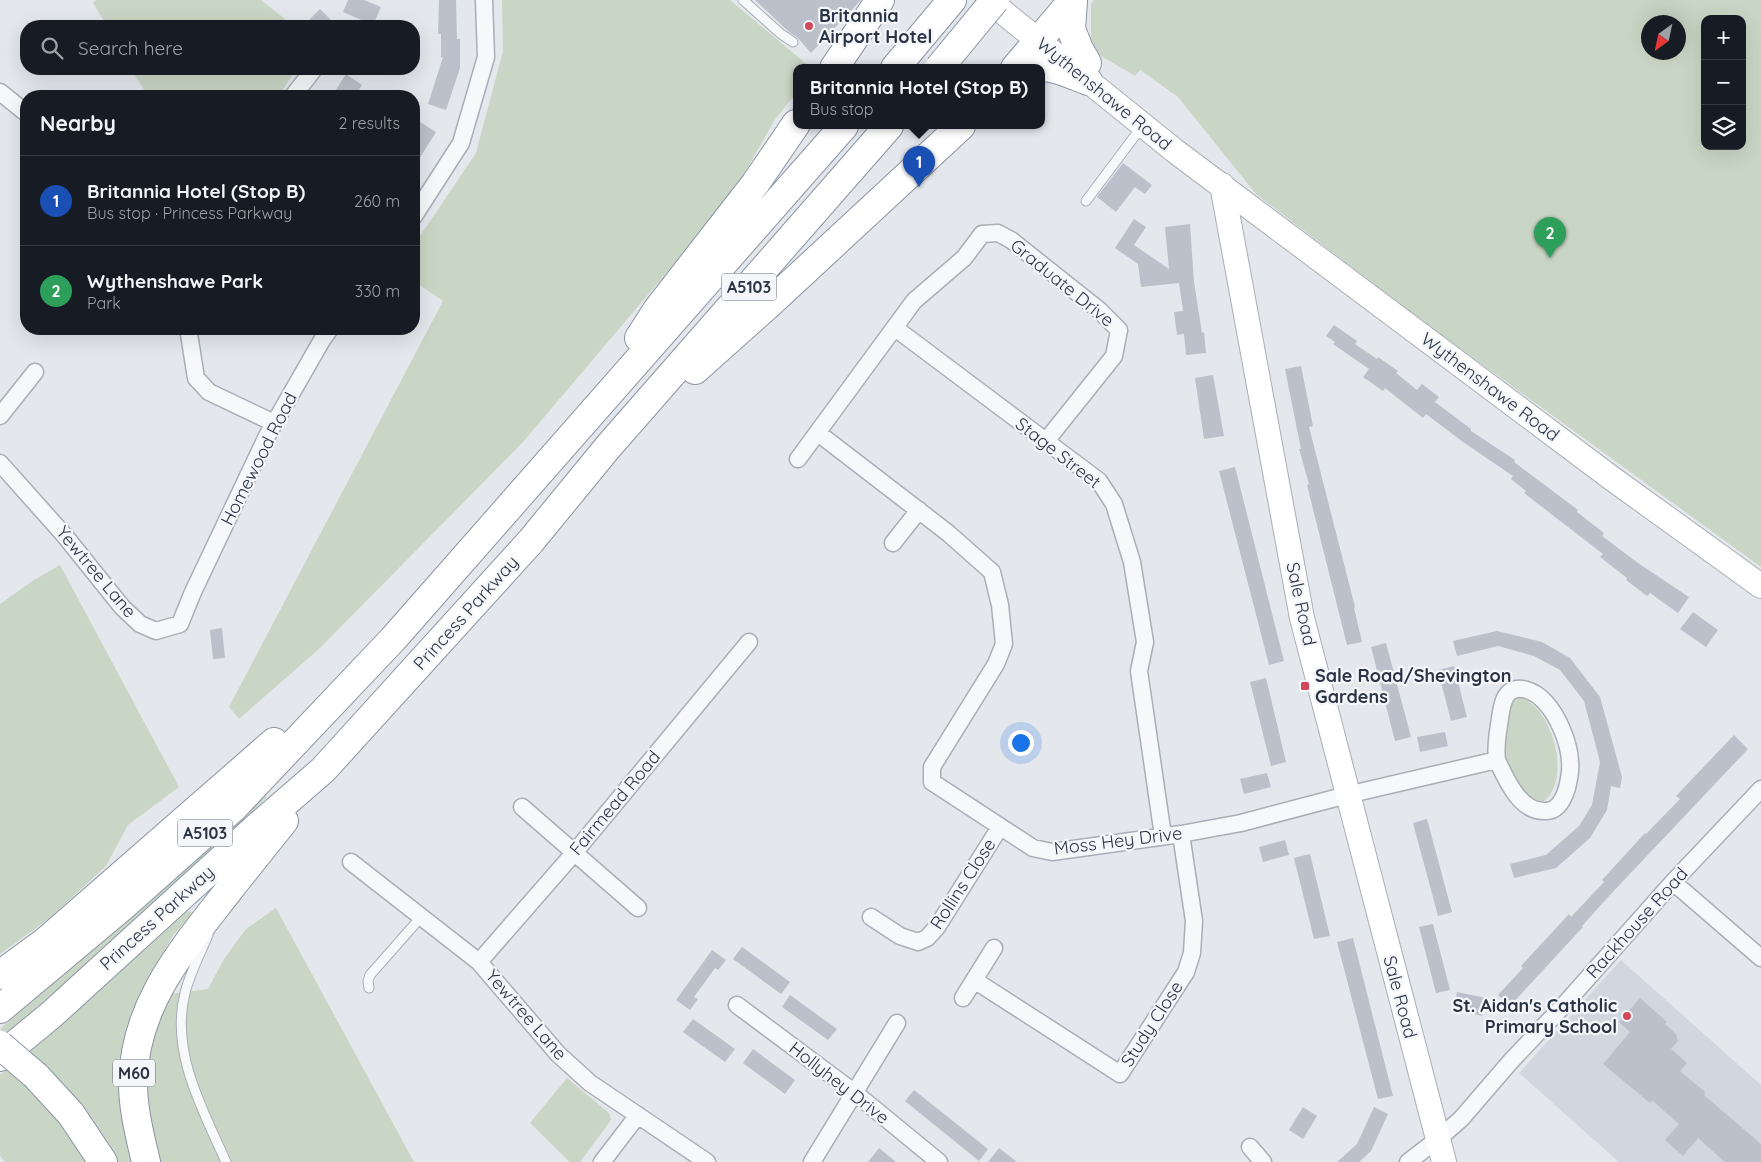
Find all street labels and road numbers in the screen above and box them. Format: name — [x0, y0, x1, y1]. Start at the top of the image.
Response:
street label: Wythenshawe Road — [1032, 32, 1177, 155]
street label: Graduate Drive — [1006, 234, 1119, 331]
road number: A5103 — [722, 274, 776, 300]
street label: Wythenshawe Road — [1417, 327, 1564, 446]
street label: Homewood Road — [215, 388, 302, 529]
street label: Stage Street — [1011, 412, 1106, 493]
street label: Yewtree Lane — [51, 521, 141, 622]
street label: Princess Parkway — [408, 551, 523, 675]
street label: Sale Road — [1281, 560, 1322, 648]
street label: Fairmead Road — [564, 746, 665, 860]
road number: A5103 — [178, 820, 232, 846]
street label: Moss Hey Drive — [1052, 821, 1183, 860]
street label: Rollins Close — [925, 834, 1001, 934]
street label: Princess Parkway — [95, 860, 219, 975]
street label: Rackhouse Road — [1581, 862, 1692, 983]
street label: Sale Road — [1378, 953, 1423, 1041]
street label: Yewtree Lane — [481, 965, 572, 1065]
street label: Study Close — [1115, 976, 1188, 1071]
street label: Hollyhey Drive — [785, 1036, 894, 1129]
road number: M60 — [113, 1060, 155, 1086]

